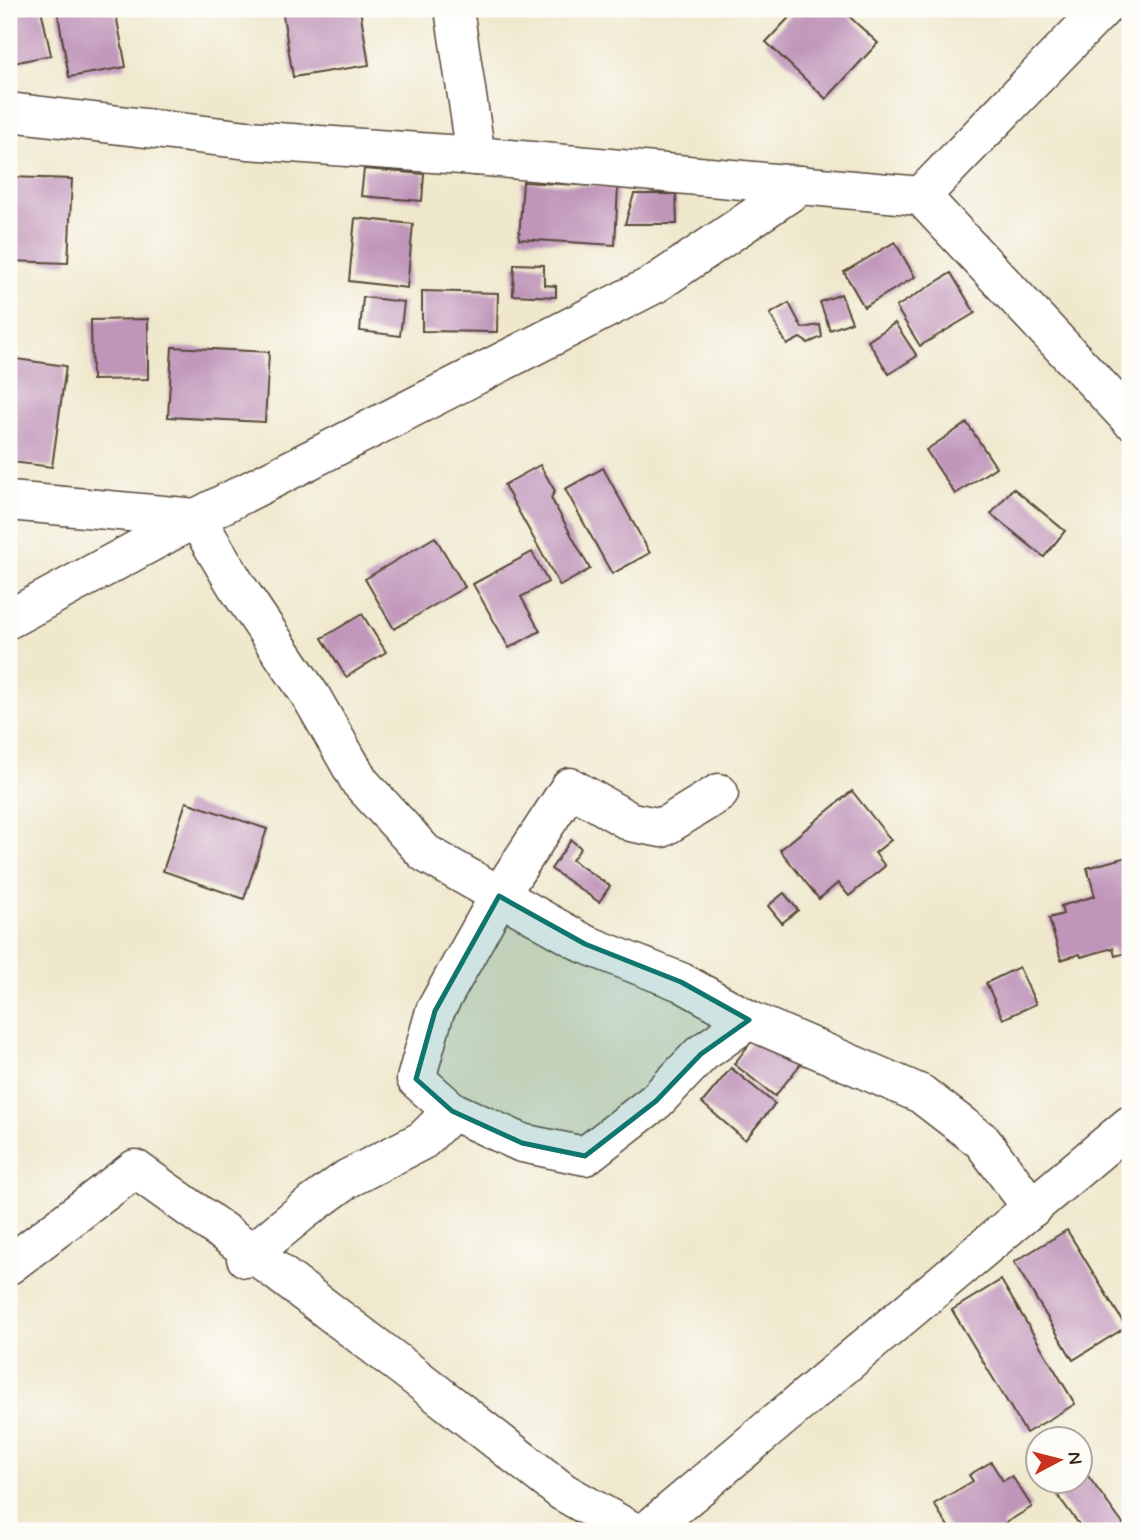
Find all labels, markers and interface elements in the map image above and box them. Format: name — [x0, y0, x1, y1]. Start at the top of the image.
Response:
north arrow — [1024, 1424, 1094, 1494]
text: N — [1061, 1450, 1088, 1466]

